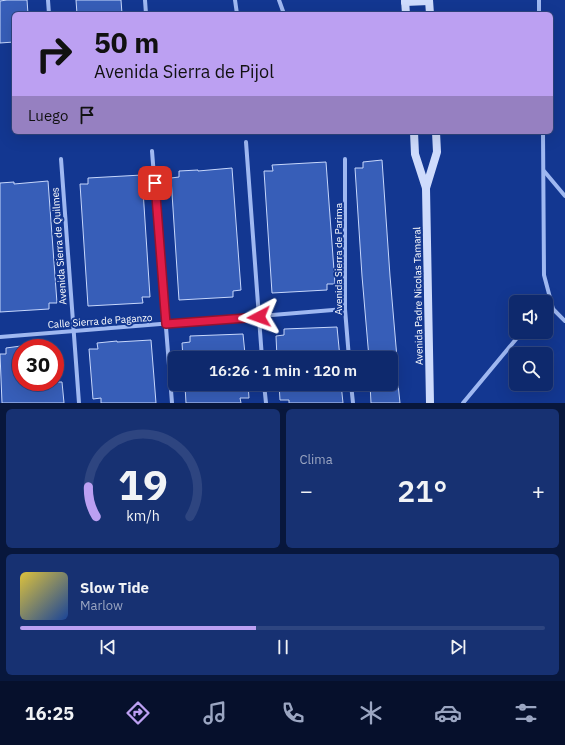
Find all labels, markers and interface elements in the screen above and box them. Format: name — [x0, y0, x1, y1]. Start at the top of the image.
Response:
text: 50 m — [94, 24, 159, 61]
icon: right — [28, 28, 80, 80]
text: Avenida Sierra de Pijol — [94, 60, 274, 83]
icon: arrive — [76, 104, 98, 126]
text: Luego — [28, 106, 68, 125]
pin — [138, 166, 172, 200]
icon: arrive — [144, 172, 166, 194]
street label: Avenida Sierra de Quilmes — [48, 187, 70, 305]
street label: Avenida Sierra de Parima — [332, 202, 345, 315]
street label: Avenida Padre Nicolas Tamaral — [410, 226, 426, 365]
map controls — [509, 295, 553, 391]
button: sound — [509, 295, 553, 339]
position arrow — [238, 296, 280, 338]
street label: Calle Sierra de Paganzo — [47, 311, 153, 331]
speed limit sign: 30 — [12, 339, 64, 391]
button: search — [509, 347, 553, 391]
text: 16:26 · 1 min · 120 m — [209, 361, 357, 380]
text: Clima — [300, 451, 333, 468]
text: 19 — [118, 456, 168, 510]
text: 21° — [397, 471, 447, 510]
text: − — [300, 476, 313, 505]
text: + — [532, 476, 545, 505]
text: km/h — [126, 505, 160, 524]
text: Slow Tide — [80, 578, 149, 597]
text: Marlow — [80, 597, 123, 614]
icon: previous — [97, 636, 119, 658]
icon: pause — [272, 636, 294, 658]
icon: next — [447, 636, 469, 658]
icon: directions — [124, 699, 152, 727]
icon: music — [201, 699, 229, 727]
icon: phone — [279, 699, 307, 727]
icon: climate — [357, 699, 385, 727]
icon: car — [434, 699, 462, 727]
icon: filters — [512, 699, 540, 727]
text: 16:25 — [25, 702, 74, 725]

